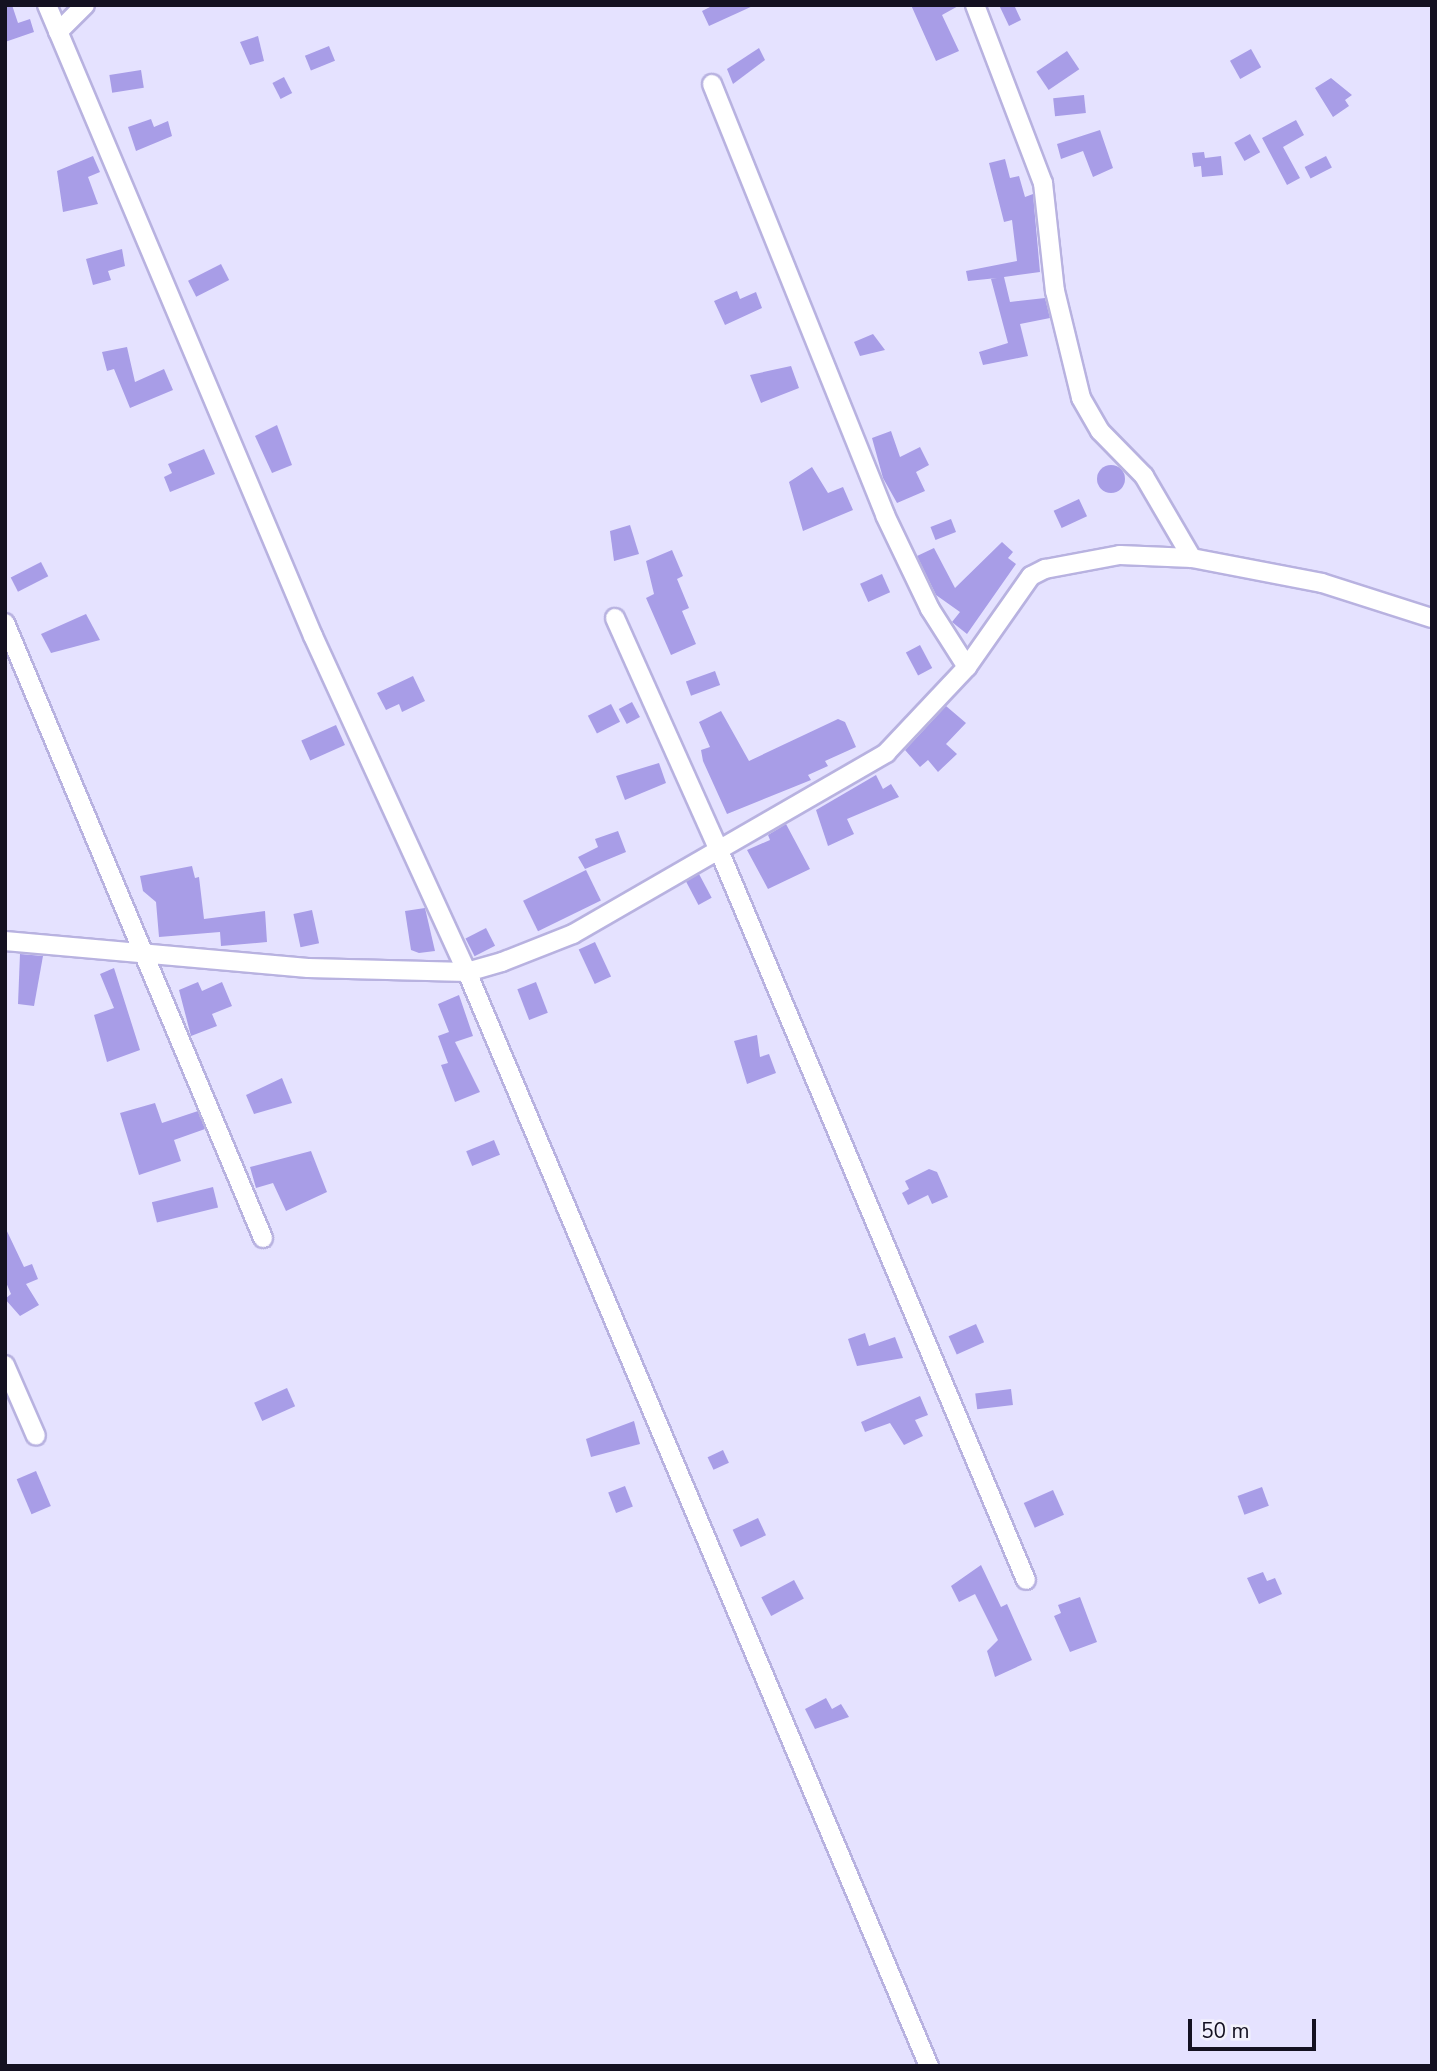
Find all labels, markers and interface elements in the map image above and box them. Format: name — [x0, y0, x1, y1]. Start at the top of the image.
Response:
scale bar — [1192, 2004, 1320, 2048]
text: 50 m — [1201, 2017, 1250, 2045]

